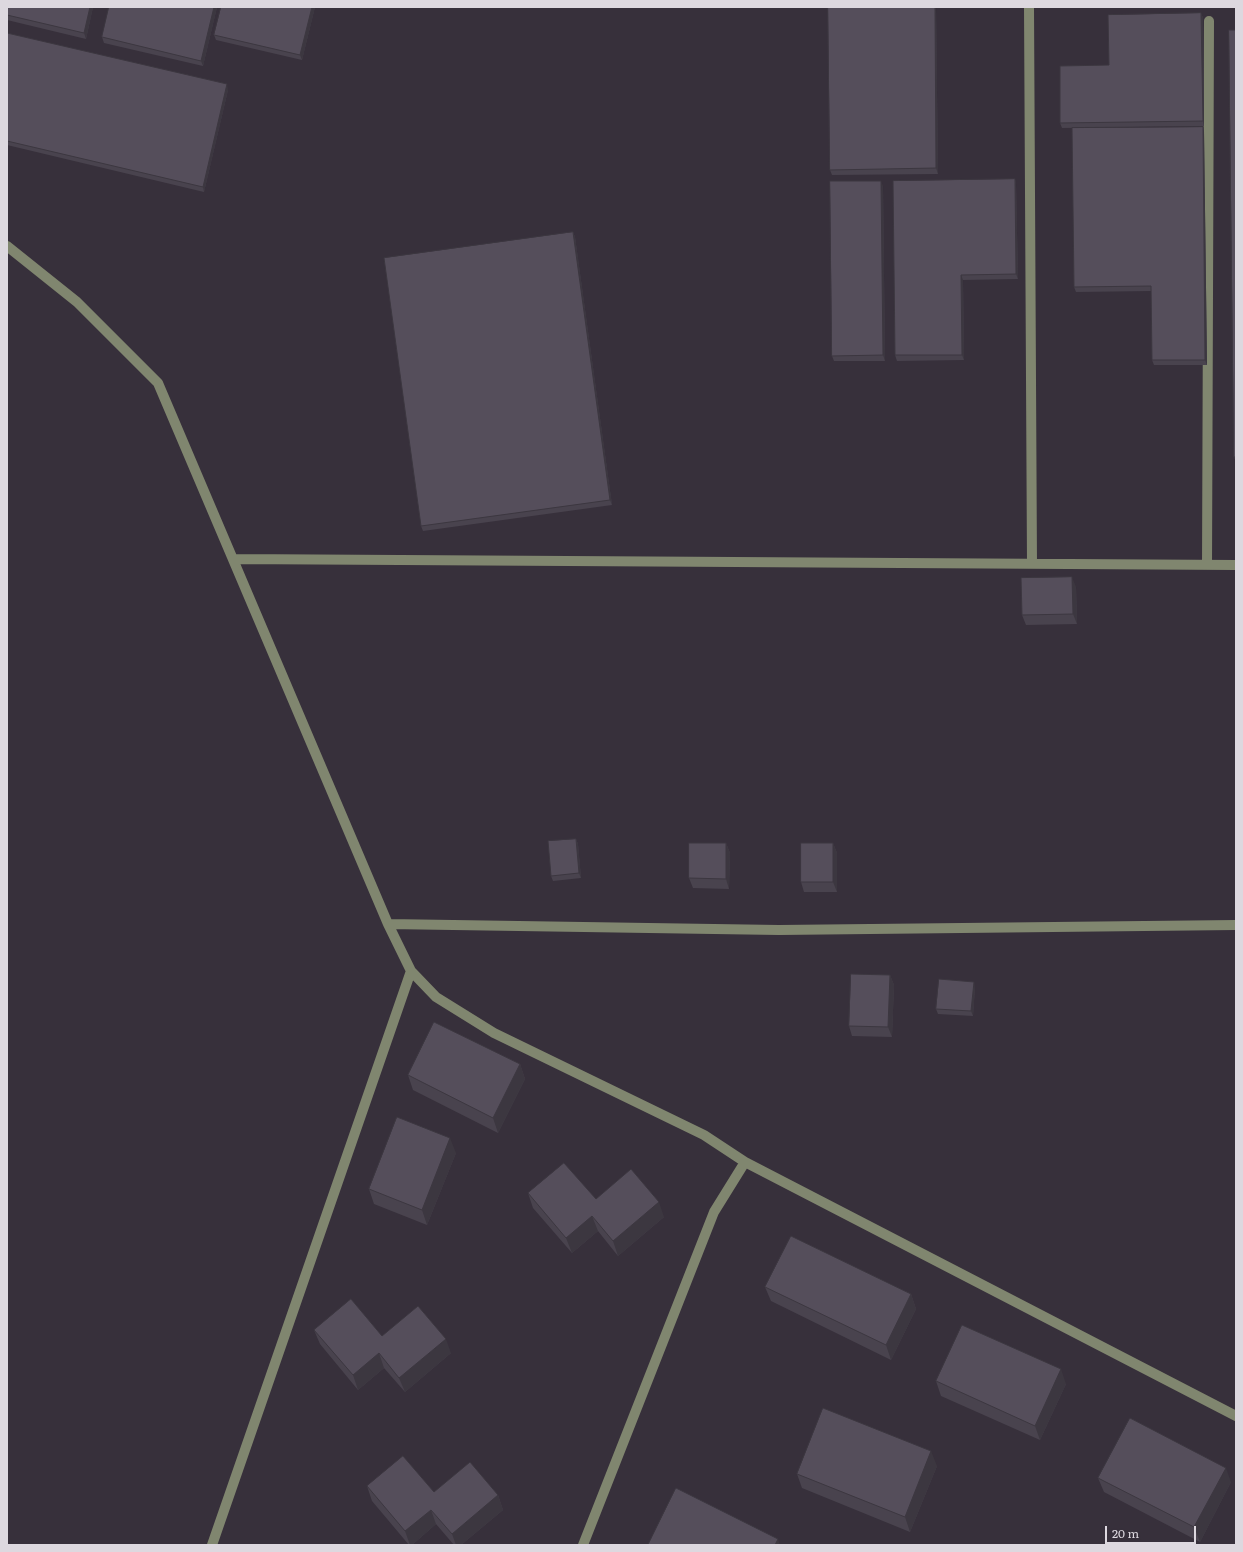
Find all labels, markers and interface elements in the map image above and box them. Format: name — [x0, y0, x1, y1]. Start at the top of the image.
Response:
scale bar — [1107, 1518, 1198, 1544]
text: 20 m — [1112, 1524, 1139, 1542]

